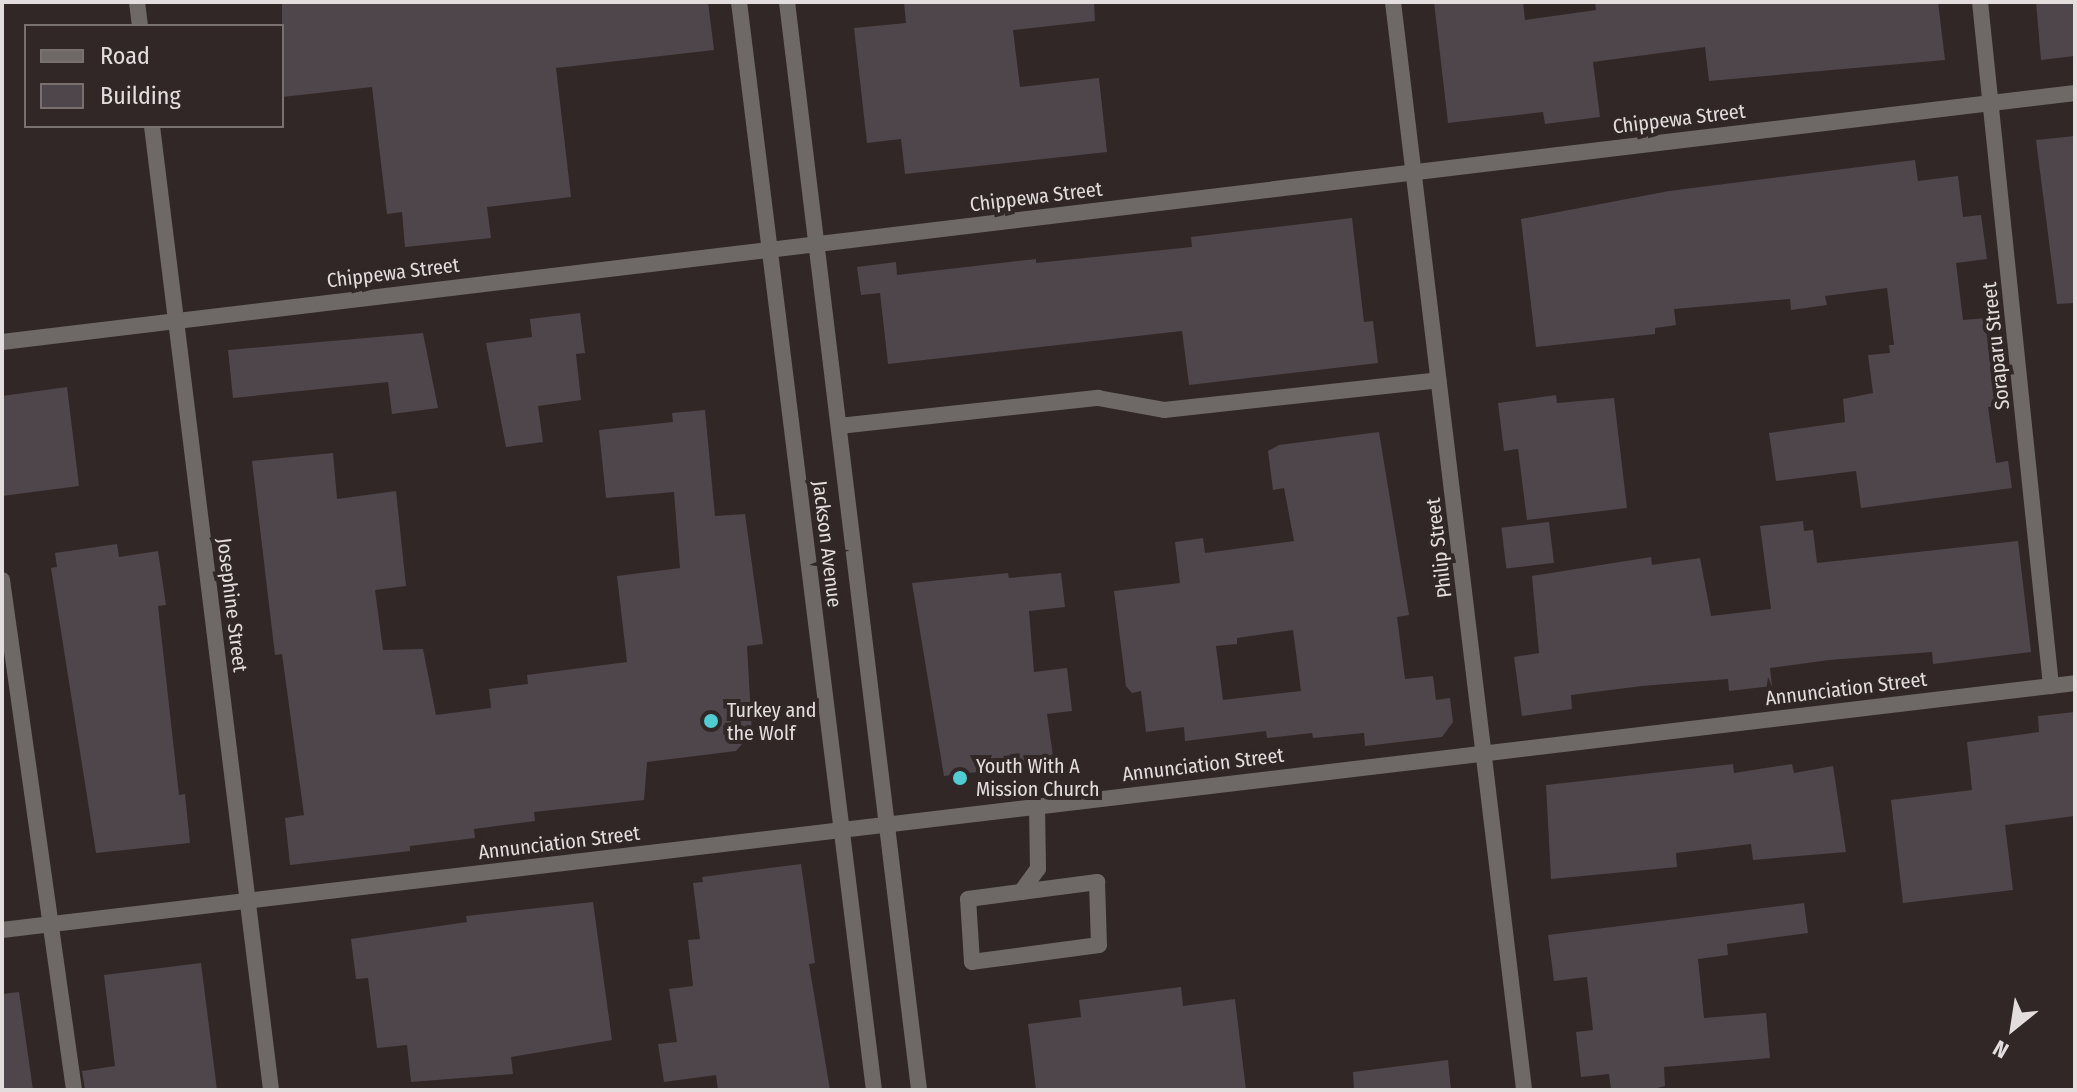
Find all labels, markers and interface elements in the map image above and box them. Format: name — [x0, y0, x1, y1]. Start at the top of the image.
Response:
legend — [24, 24, 284, 128]
text: Road — [100, 42, 150, 70]
text: Building — [100, 82, 181, 110]
street label: Chippewa Street — [1611, 99, 1747, 139]
street label: Chippewa Street — [968, 177, 1104, 217]
street label: Chippewa Street — [325, 253, 461, 293]
street label: Soraparu Street — [1977, 281, 2015, 411]
street label: Jackson Avenue — [807, 479, 847, 609]
street label: Philip Street — [1421, 497, 1457, 599]
street label: Josephine Street — [212, 537, 252, 673]
street label: Annunciation Street — [1764, 667, 1928, 711]
place label: Turkey and the Wolf — [727, 698, 817, 745]
marker: Turkey and the Wolf — [702, 712, 720, 730]
street label: Annunciation Street — [1121, 743, 1285, 787]
place label: Youth With A Mission Church — [976, 754, 1099, 801]
marker: Youth With A Mission Church — [951, 769, 969, 787]
street label: Annunciation Street — [477, 821, 641, 865]
north arrow — [1973, 988, 2053, 1068]
text: N — [1988, 1034, 2013, 1064]

